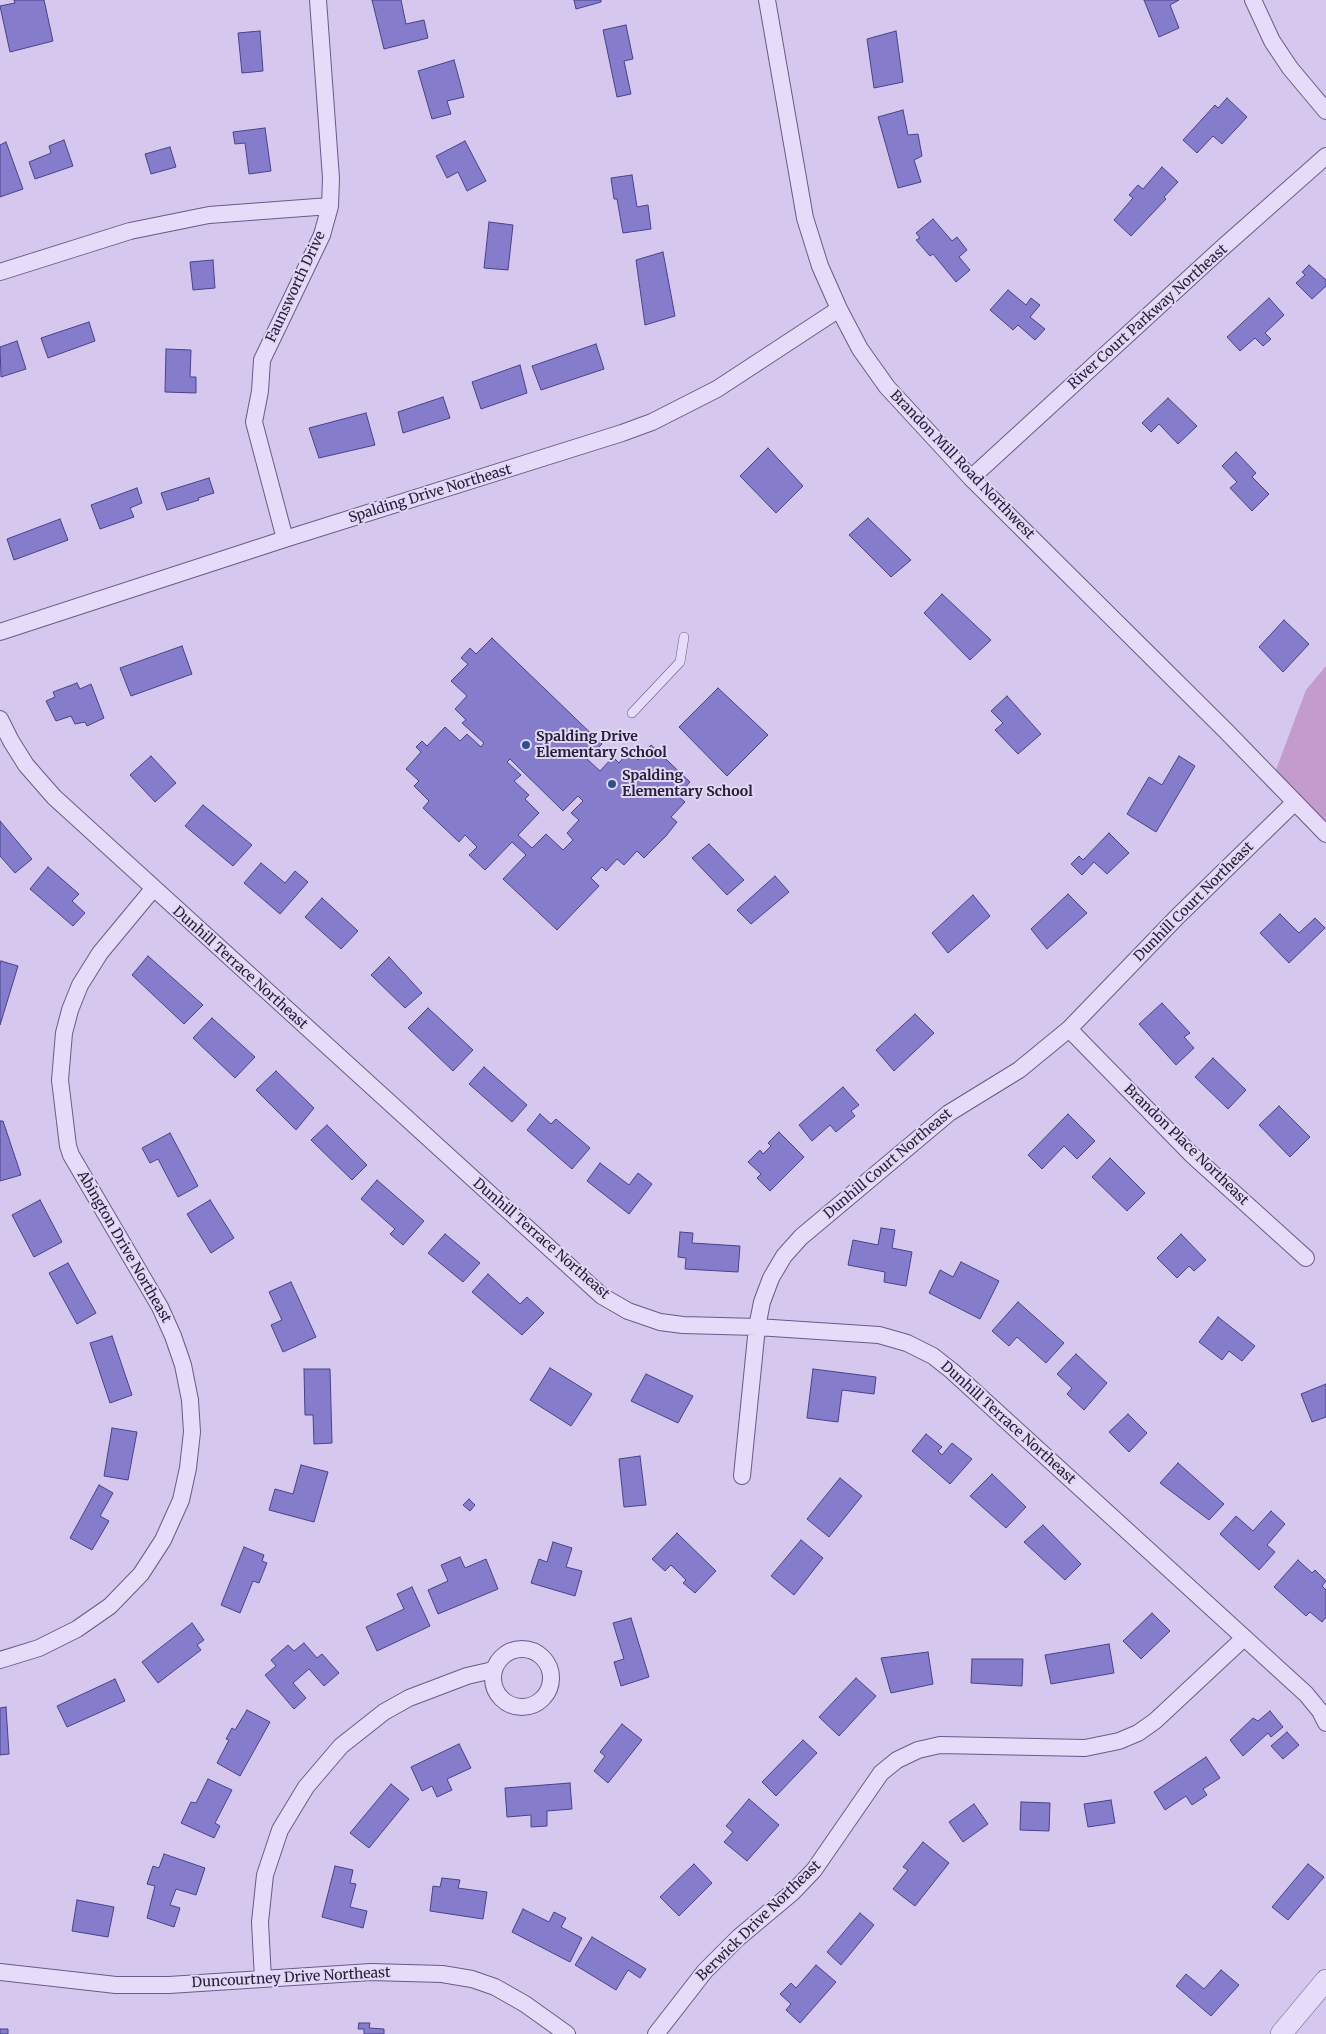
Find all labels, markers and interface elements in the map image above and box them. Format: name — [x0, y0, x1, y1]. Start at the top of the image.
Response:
street label: Faunsworth Drive — [263, 229, 329, 345]
street label: River Court Parkway Northeast — [1065, 241, 1231, 393]
street label: Brandon Mill Road Northwest — [886, 387, 1038, 543]
street label: Spalding Drive Northeast — [347, 461, 513, 527]
place label: Spalding Drive Elementary School — [536, 729, 667, 762]
marker: Spalding Drive Elementary School — [520, 739, 532, 751]
place label: Spalding Elementary School — [622, 768, 753, 800]
marker: Spalding Elementary School — [606, 778, 618, 790]
street label: Dunhill Court Northeast — [1131, 839, 1257, 965]
street label: Dunhill Terrace Northeast — [169, 903, 311, 1033]
street label: Brandon Place Northeast — [1120, 1081, 1252, 1209]
street label: Dunhill Court Northeast — [820, 1105, 956, 1223]
street label: Abington Drive Northeast — [74, 1168, 174, 1326]
street label: Dunhill Terrace Northeast — [469, 1175, 613, 1303]
street label: Dunhill Terrace Northeast — [937, 1358, 1079, 1488]
street label: Berwick Drive Northeast — [694, 1857, 824, 1985]
street label: Duncourtney Drive Northeast — [191, 1964, 391, 1992]

